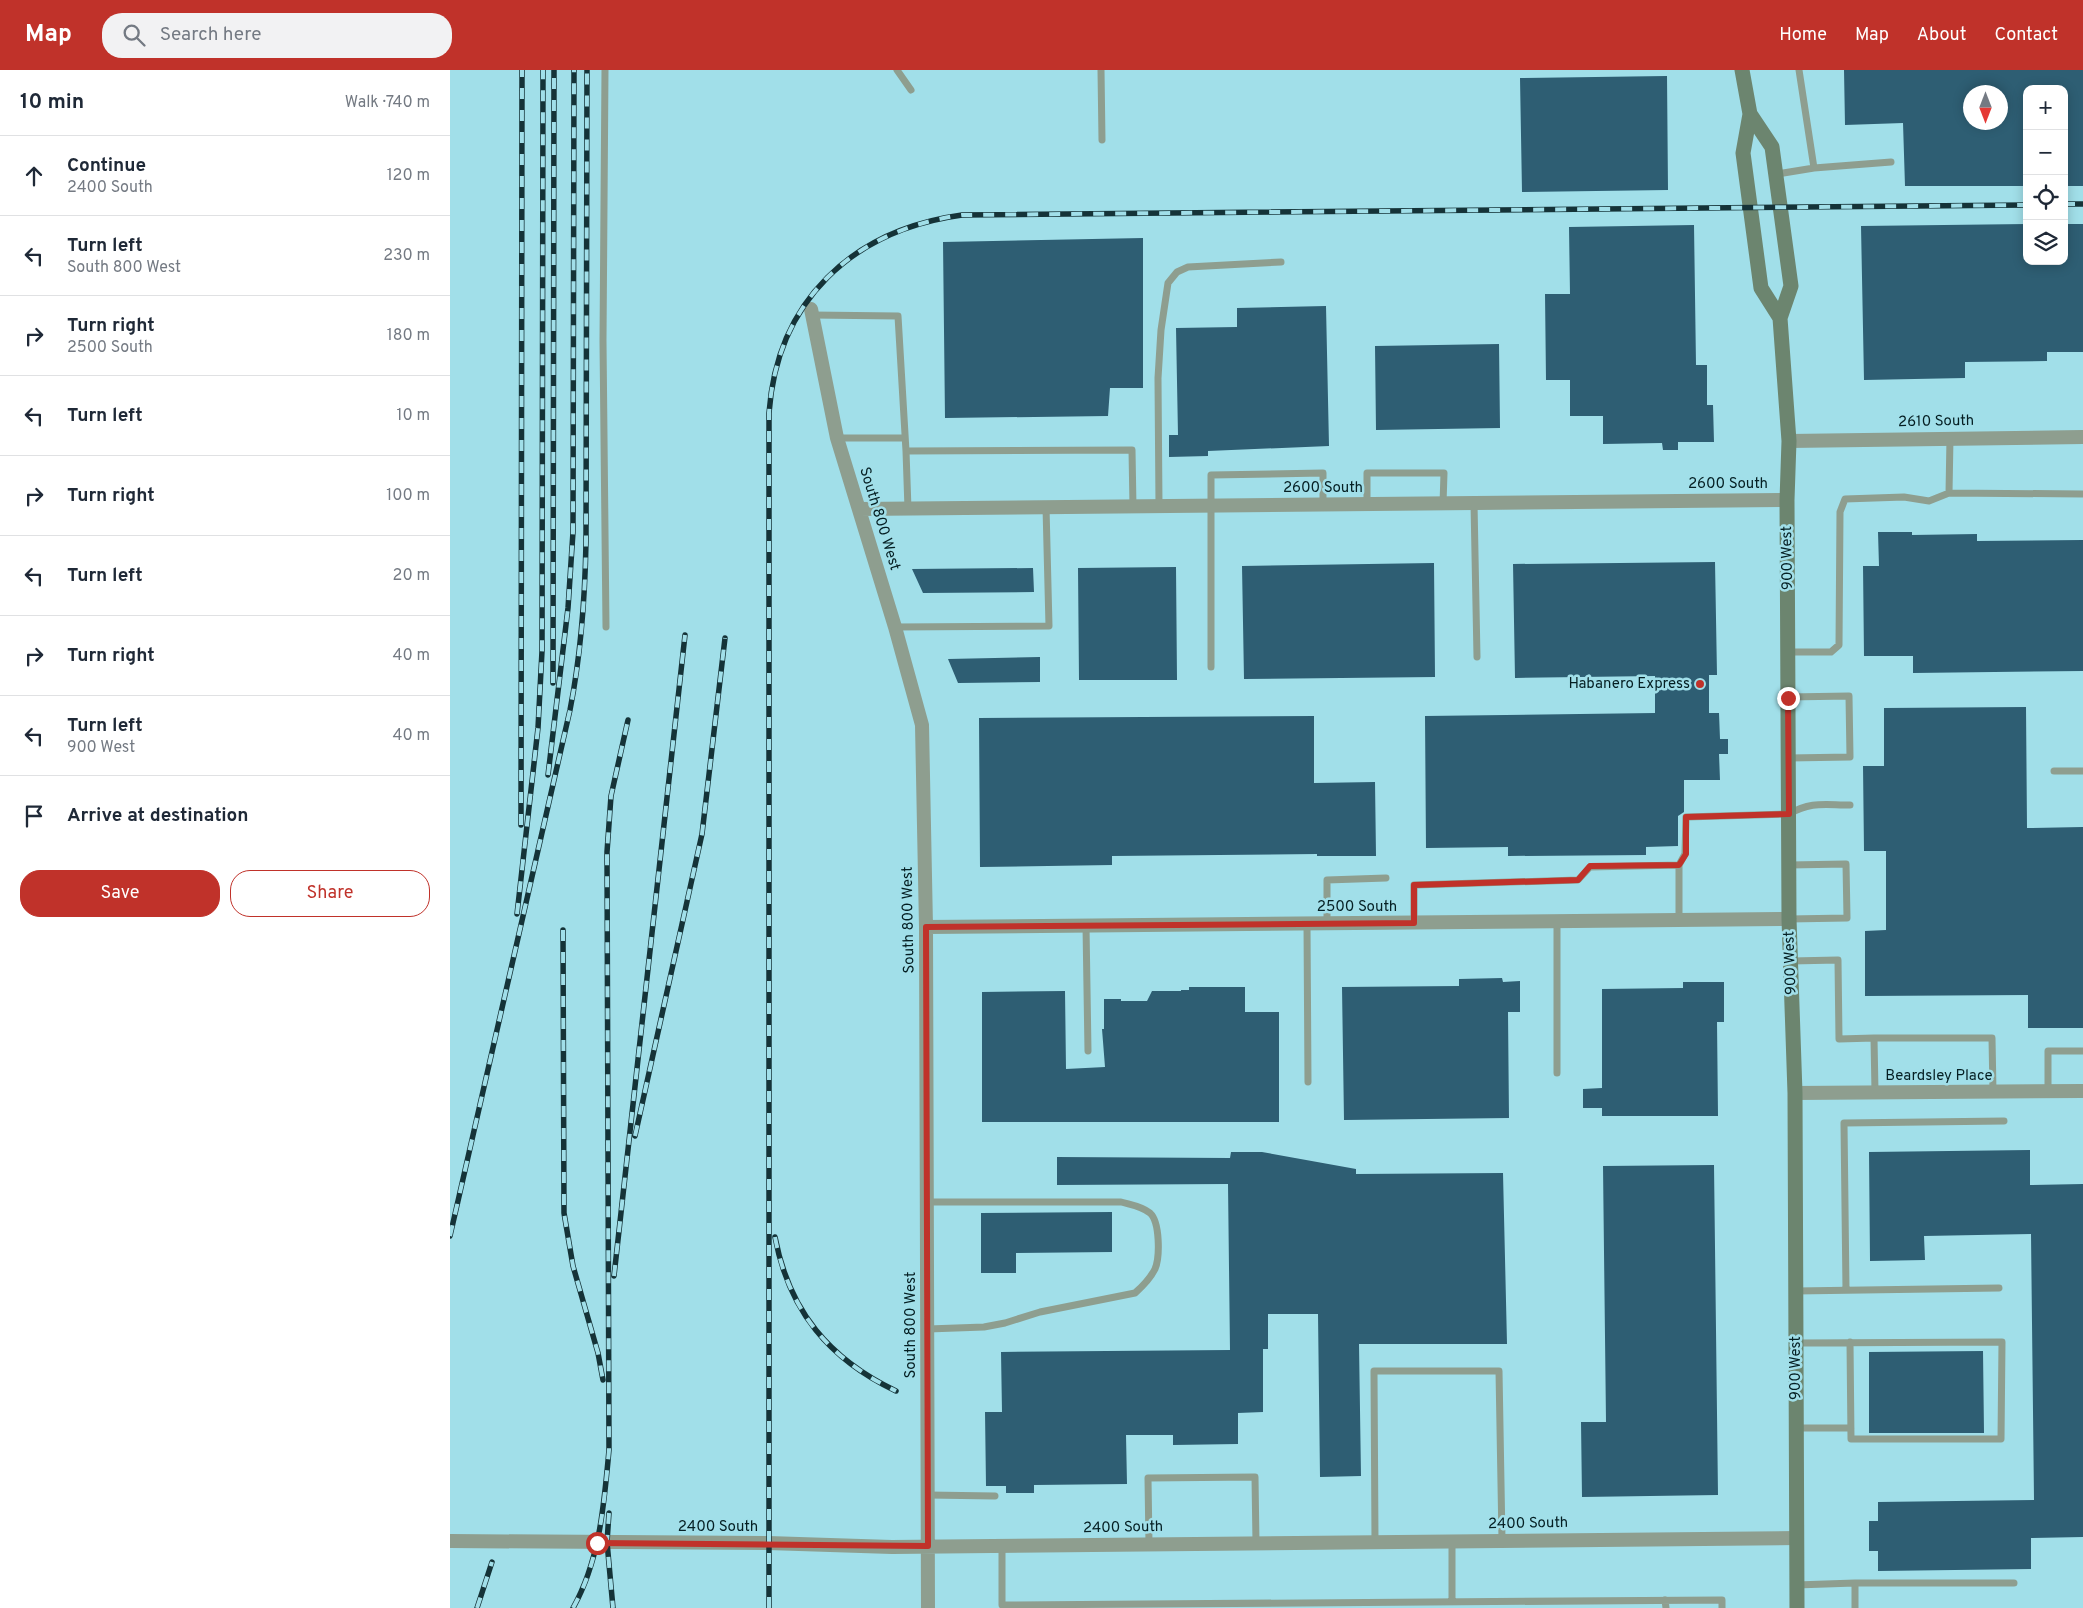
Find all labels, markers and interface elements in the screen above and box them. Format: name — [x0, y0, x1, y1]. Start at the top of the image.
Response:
search box — [102, 13, 452, 58]
text: Map — [25, 20, 72, 50]
icon: search — [120, 21, 148, 49]
text: Search here — [160, 23, 261, 47]
text: Home — [1779, 24, 1827, 47]
text: Map — [1855, 24, 1889, 47]
text: About — [1917, 24, 1966, 47]
text: Contact — [1994, 24, 2058, 47]
north arrow — [1963, 85, 2008, 130]
map controls — [2023, 85, 2068, 265]
button: + — [2023, 85, 2068, 130]
text: 10 min — [20, 89, 84, 116]
text: Walk · 740 m — [345, 93, 430, 113]
button: − — [2023, 130, 2068, 175]
text: Continue — [67, 154, 146, 178]
icon: ahead — [20, 162, 48, 190]
text: 120 m — [387, 166, 430, 186]
button: locate — [2023, 175, 2068, 220]
text: 2400 South — [67, 178, 153, 198]
button: layers — [2023, 220, 2068, 265]
text: Turn left — [67, 234, 143, 258]
icon: left — [20, 242, 48, 270]
text: 230 m — [383, 246, 430, 266]
text: South 800 West — [67, 258, 181, 278]
text: Turn right — [67, 314, 155, 338]
icon: right — [20, 322, 48, 350]
text: 180 m — [387, 326, 430, 346]
text: 2500 South — [67, 338, 153, 358]
icon: left — [20, 402, 48, 430]
text: Turn left — [67, 404, 143, 428]
text: 10 m — [396, 406, 430, 426]
street label: 2610 South — [1898, 412, 1974, 432]
street label: South 800 West — [854, 465, 904, 573]
street label: 2600 South — [1688, 475, 1768, 494]
street label: 2600 South — [1283, 479, 1363, 498]
icon: right — [20, 482, 48, 510]
text: Turn right — [67, 484, 155, 508]
text: 100 m — [386, 486, 430, 506]
street label: 900 West — [1778, 526, 1798, 590]
icon: left — [20, 562, 48, 590]
text: Turn left — [67, 564, 143, 588]
text: 20 m — [393, 566, 430, 586]
icon: right — [20, 642, 48, 670]
text: Turn right — [67, 644, 155, 668]
text: 40 m — [392, 646, 430, 666]
place label: Habanero Express — [1568, 675, 1690, 694]
marker: Habanero Express — [1694, 678, 1706, 690]
route end — [1777, 687, 1800, 710]
text: Turn left — [67, 714, 143, 738]
icon: left — [20, 722, 48, 750]
text: 40 m — [392, 726, 430, 746]
text: 900 West — [67, 738, 135, 758]
icon: arrive — [20, 802, 48, 830]
text: Arrive at destination — [67, 804, 248, 828]
street label: South 800 West — [899, 866, 919, 974]
button: Save — [20, 870, 220, 917]
button: Share — [230, 870, 430, 917]
street label: 2500 South — [1317, 898, 1397, 917]
street label: 900 West — [1780, 931, 1802, 995]
street label: Beardsley Place — [1885, 1067, 1993, 1086]
street label: South 800 West — [902, 1271, 921, 1379]
street label: 900 West — [1787, 1336, 1806, 1400]
street label: 2400 South — [1488, 1514, 1568, 1534]
street label: 2400 South — [678, 1518, 758, 1537]
street label: 2400 South — [1083, 1518, 1163, 1538]
route start — [586, 1532, 609, 1555]

